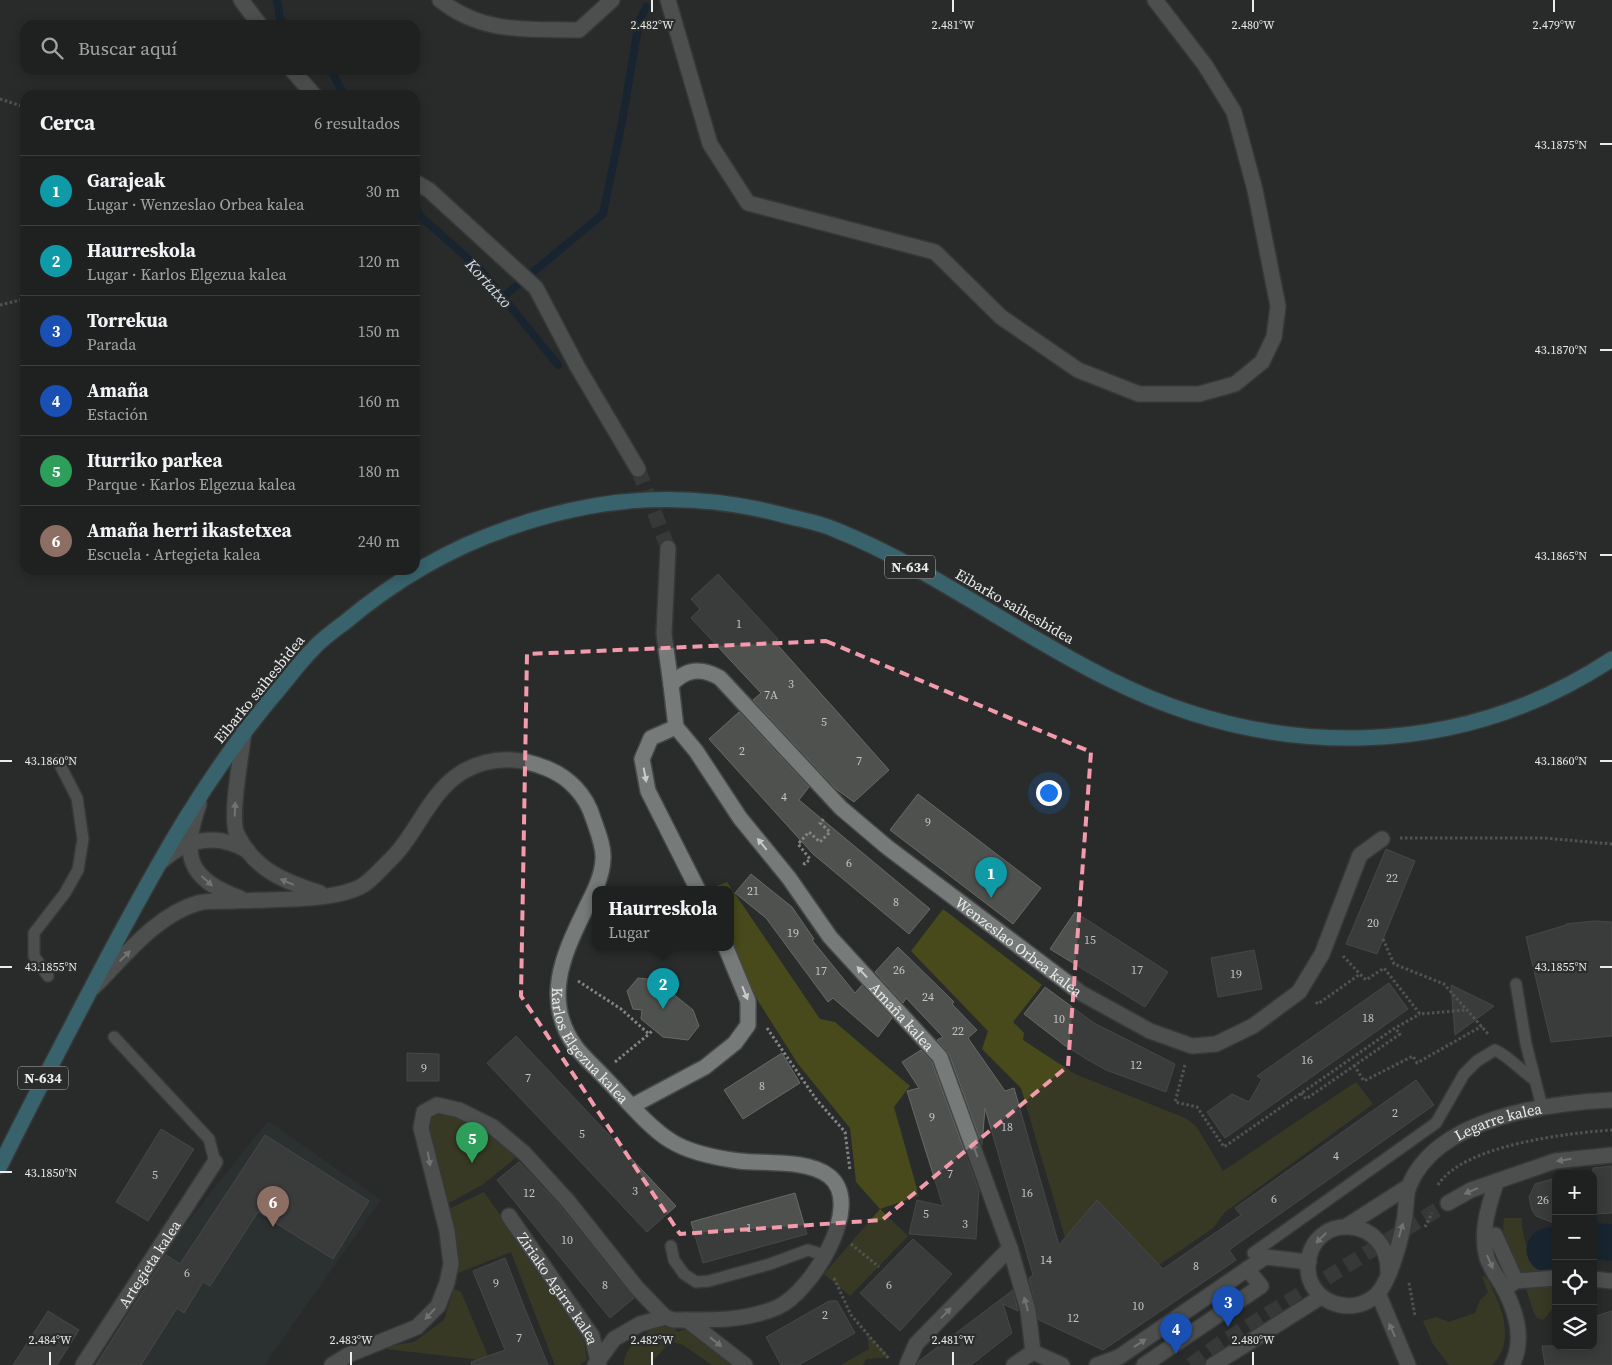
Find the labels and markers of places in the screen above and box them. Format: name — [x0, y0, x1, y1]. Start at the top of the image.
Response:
pin: 1 — [975, 857, 1007, 898]
pin: 2 — [647, 968, 679, 1009]
pin: 5 — [456, 1122, 488, 1163]
pin: 6 — [257, 1186, 289, 1227]
pin: 3 — [1212, 1286, 1244, 1327]
pin: 4 — [1160, 1313, 1192, 1354]

